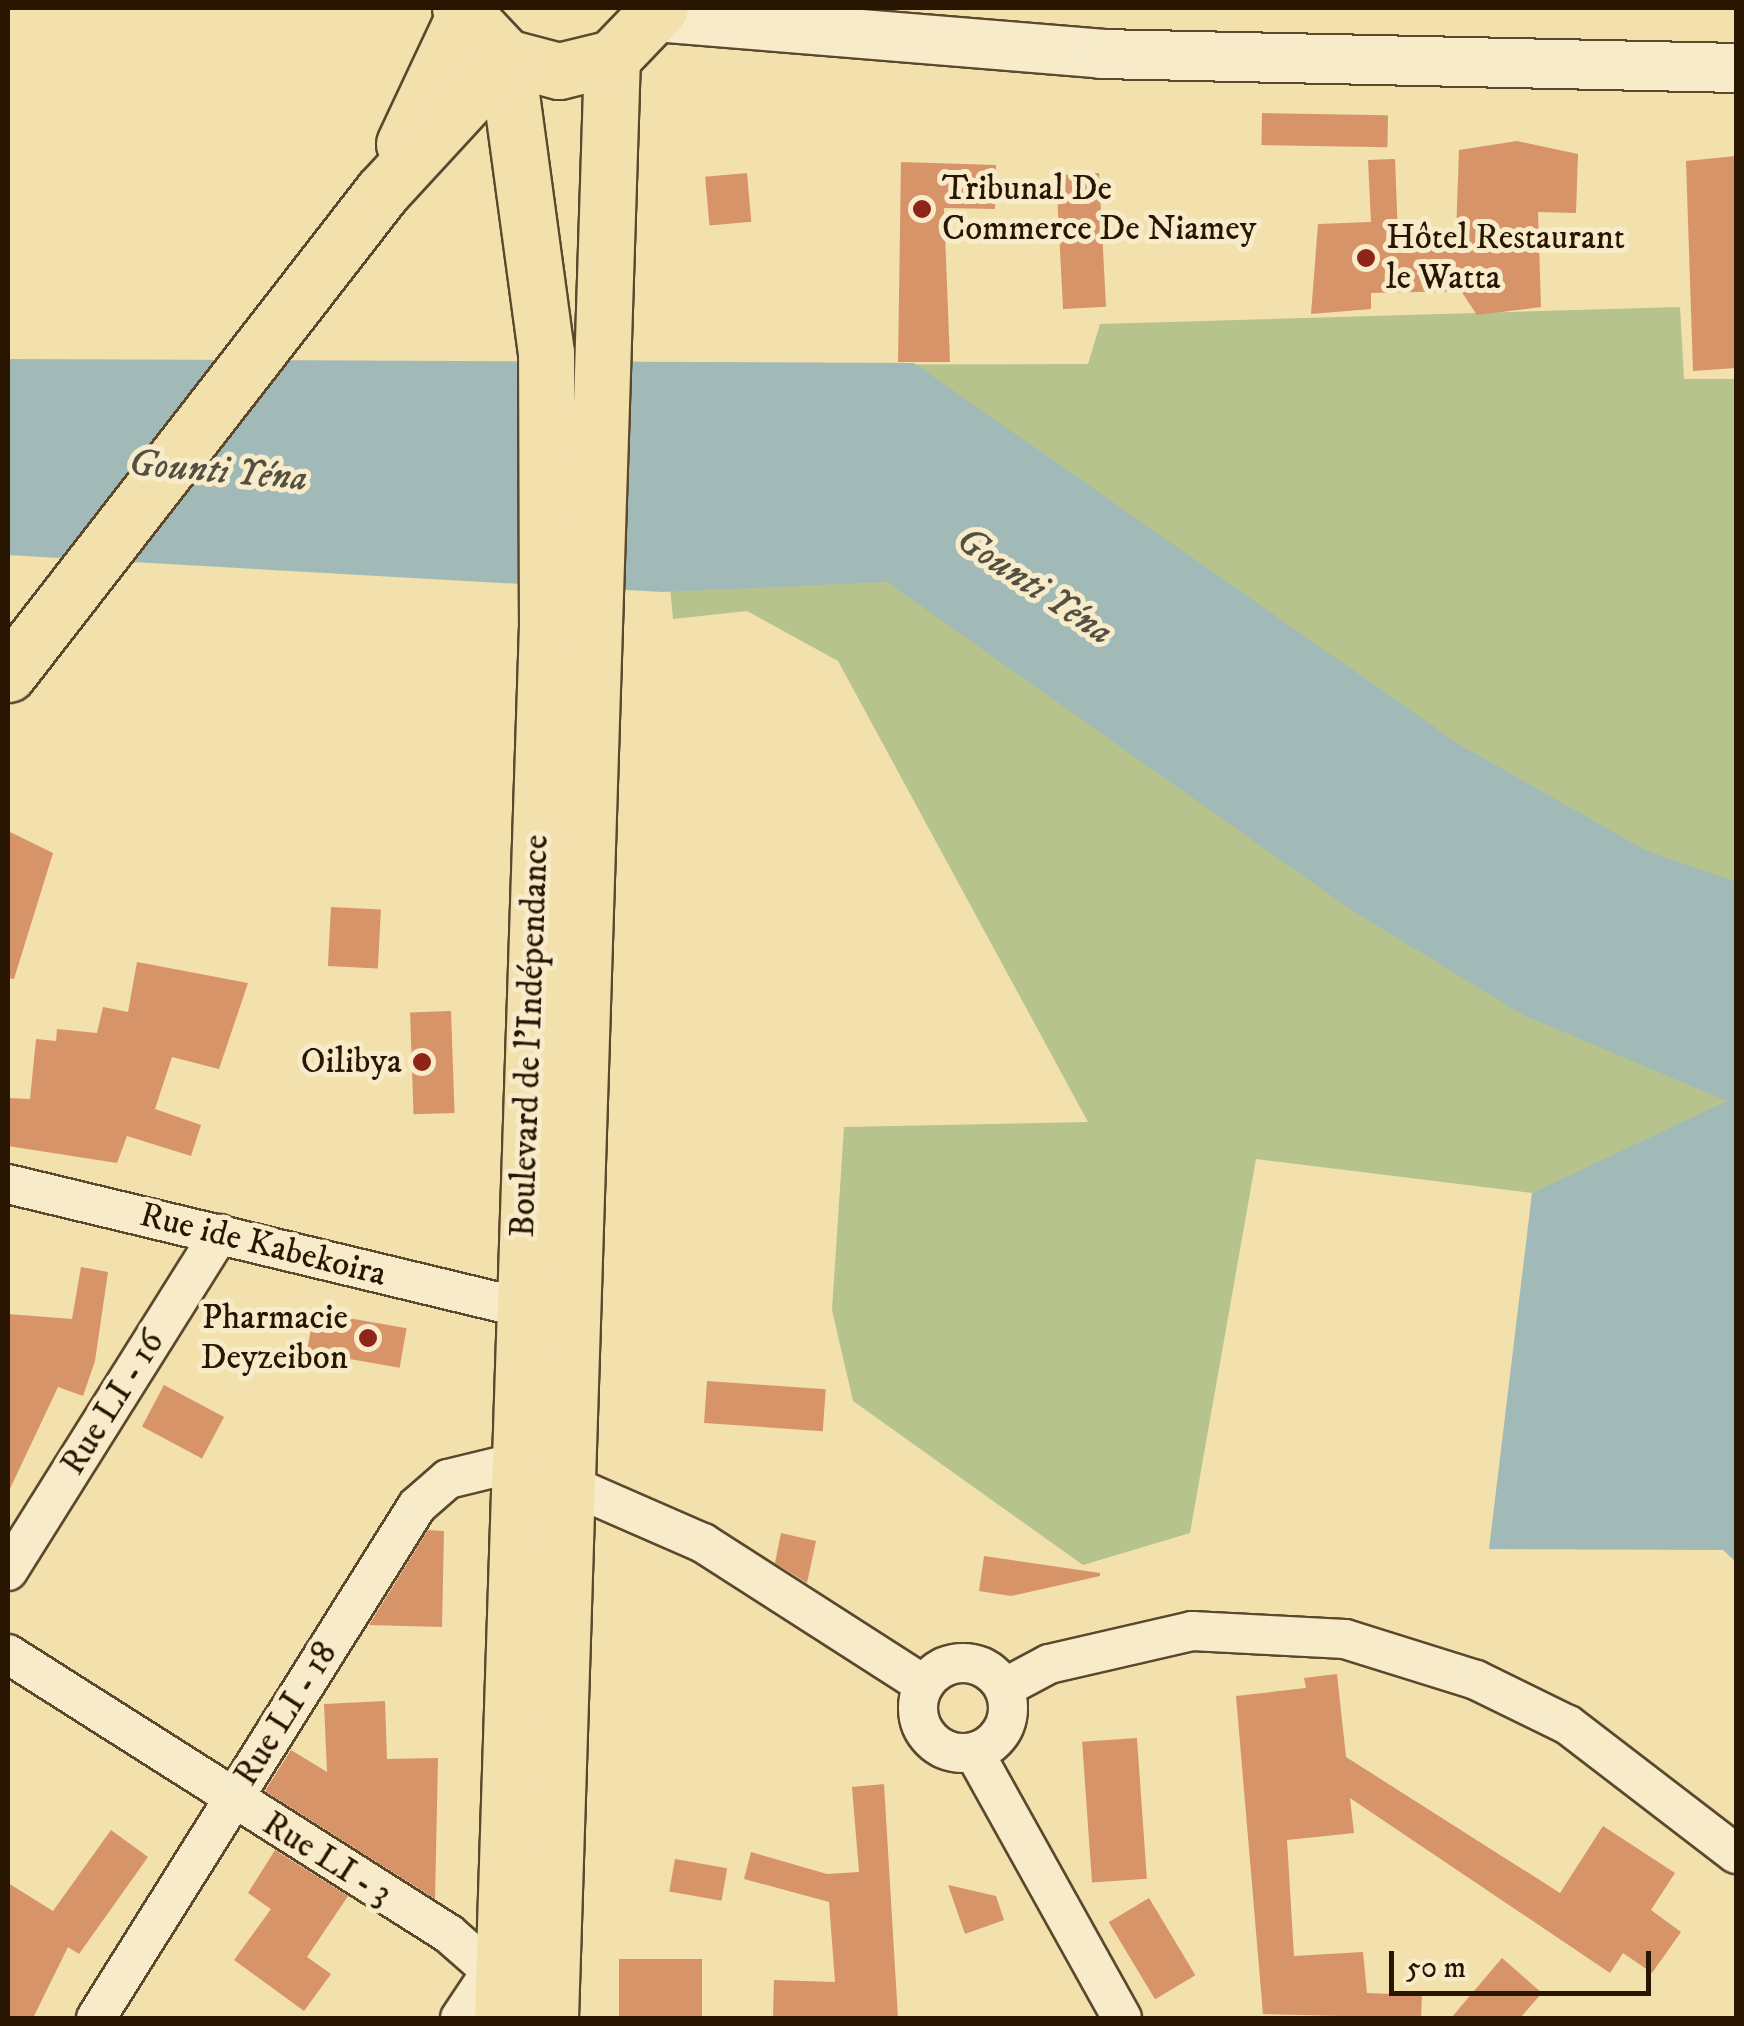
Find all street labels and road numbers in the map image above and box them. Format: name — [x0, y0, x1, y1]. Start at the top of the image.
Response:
street label: Boulevard de l'Indépendance — [502, 834, 558, 1238]
street label: Rue ide Kabekoira — [136, 1194, 390, 1296]
street label: Rue LI - 16 — [52, 1323, 174, 1483]
street label: Rue LI - 18 — [225, 1634, 347, 1794]
street label: Rue LI - 3 — [255, 1803, 399, 1915]

